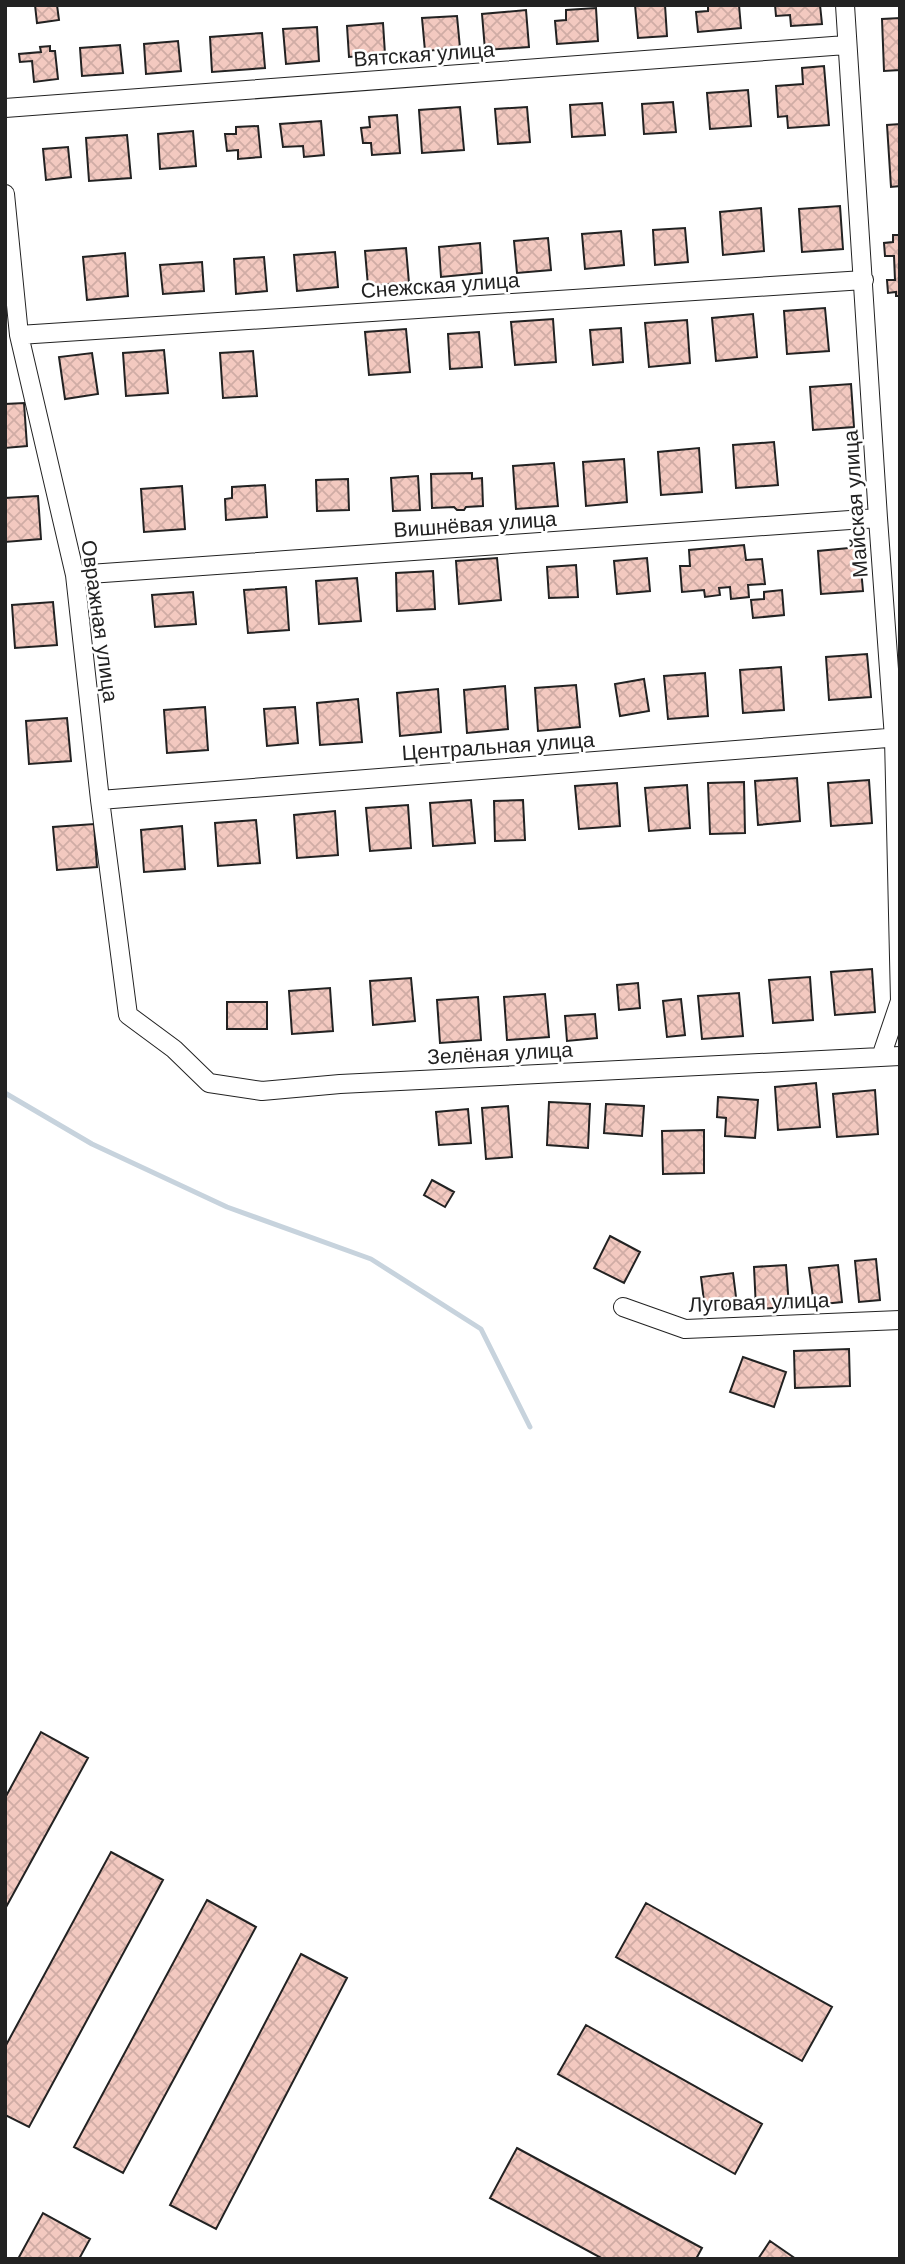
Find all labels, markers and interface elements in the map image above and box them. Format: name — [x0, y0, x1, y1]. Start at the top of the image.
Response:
street label: Вятская улица — [353, 38, 496, 70]
street label: Снежская улица — [360, 268, 520, 302]
street label: Майская улица — [838, 429, 872, 579]
street label: Вишнёвая улица — [393, 507, 558, 541]
street label: Овражная улица — [77, 539, 123, 704]
street label: Центральная улица — [401, 728, 595, 764]
street label: Зелёная улица — [427, 1038, 574, 1068]
street label: Луговая улица — [688, 1288, 830, 1316]

